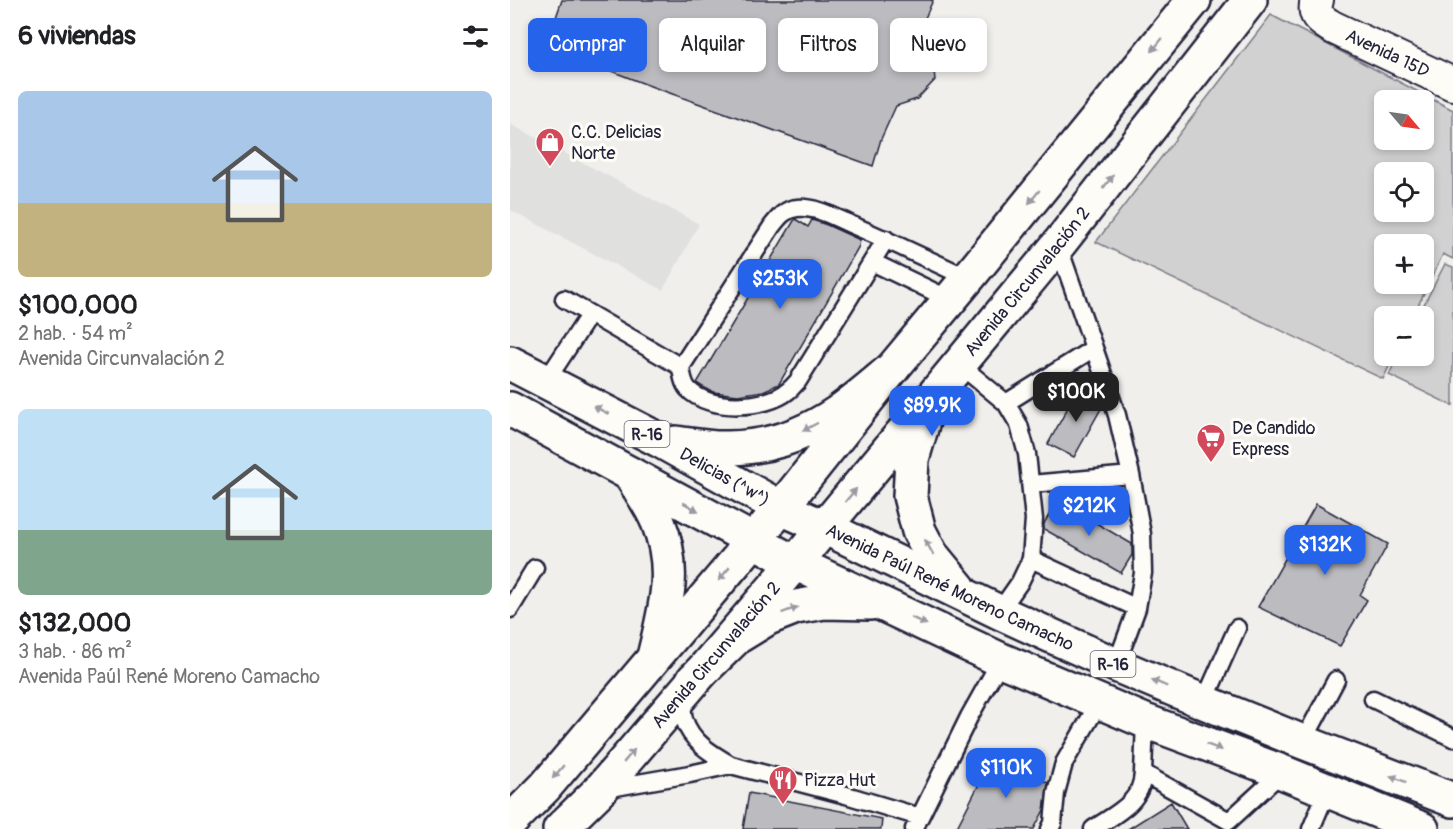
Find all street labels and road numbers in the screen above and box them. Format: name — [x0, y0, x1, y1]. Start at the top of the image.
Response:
street label: Avenida 15D — [1342, 24, 1433, 83]
street label: Avenida Circunvalación 2 — [960, 202, 1095, 361]
road number: R-16 — [624, 421, 670, 447]
street label: Delicias (^w^) — [675, 443, 774, 511]
street label: Avenida Paúl René Moreno Camacho — [822, 519, 1078, 657]
street label: Avenida Circunvalación 2 — [647, 577, 786, 733]
road number: R-16 — [1090, 651, 1136, 677]

